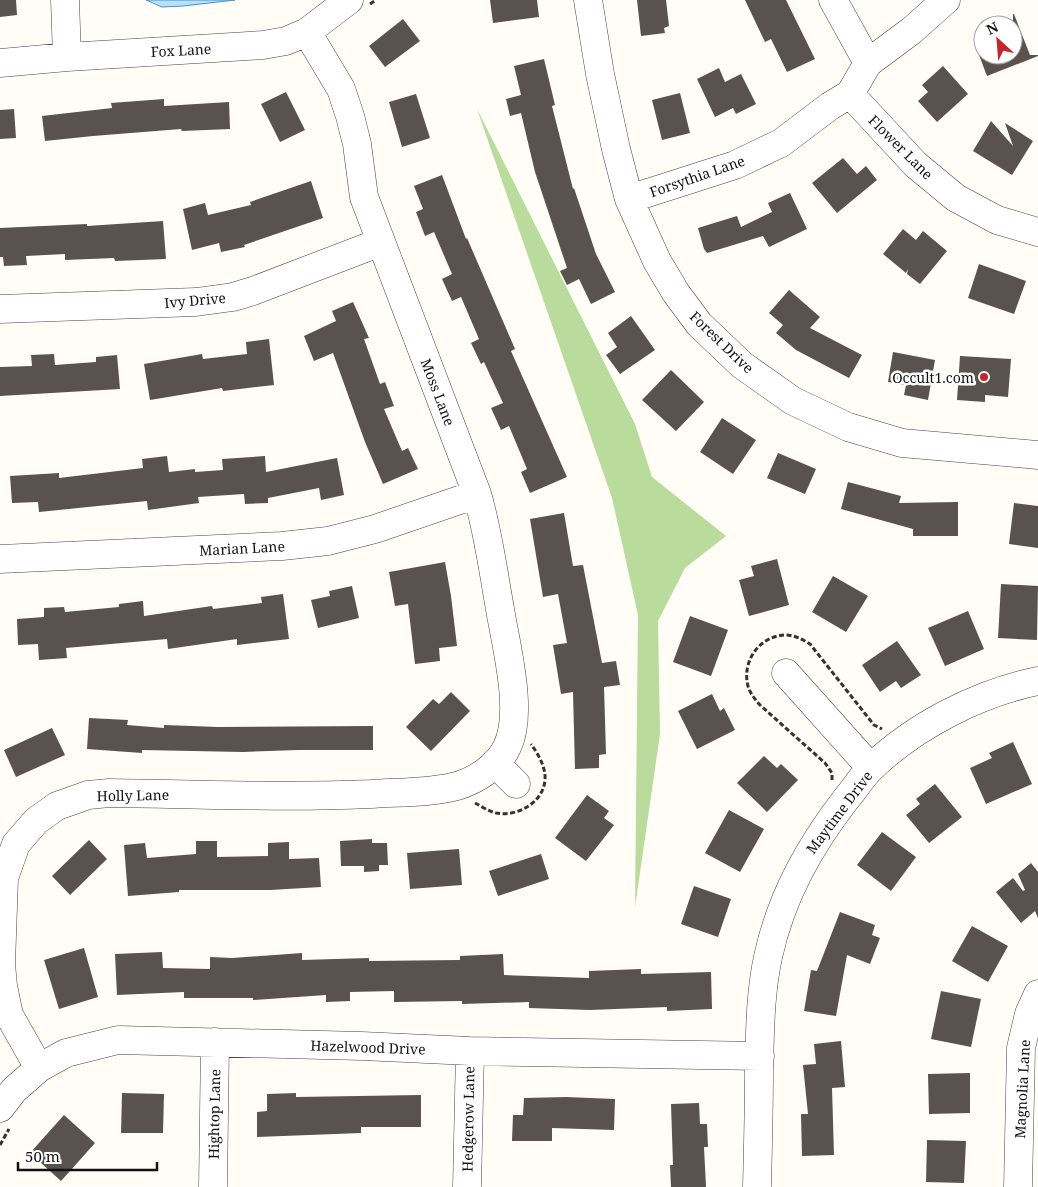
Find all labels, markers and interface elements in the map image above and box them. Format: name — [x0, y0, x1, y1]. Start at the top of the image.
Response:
north arrow — [973, 15, 1023, 65]
text: N — [983, 17, 1001, 39]
street label: Fox Lane — [150, 39, 212, 61]
street label: Flower Lane — [865, 111, 937, 183]
street label: Forsythia Lane — [647, 151, 747, 201]
street label: Ivy Drive — [163, 288, 227, 312]
street label: Forest Drive — [686, 307, 758, 377]
street label: Moss Lane — [416, 356, 460, 428]
place label: Occult1.com — [892, 368, 974, 387]
marker: Occult1.com — [978, 371, 990, 383]
street label: Marian Lane — [199, 536, 285, 560]
street label: Maytime Drive — [802, 767, 876, 857]
street label: Holly Lane — [97, 785, 169, 805]
street label: Hazelwood Drive — [310, 1035, 426, 1059]
street label: Magnolia Lane — [1010, 1039, 1034, 1139]
street label: Hedgerow Lane — [458, 1066, 478, 1172]
street label: Hightop Lane — [204, 1069, 224, 1159]
scale bar — [18, 1140, 156, 1172]
text: 50 m — [25, 1146, 60, 1166]

